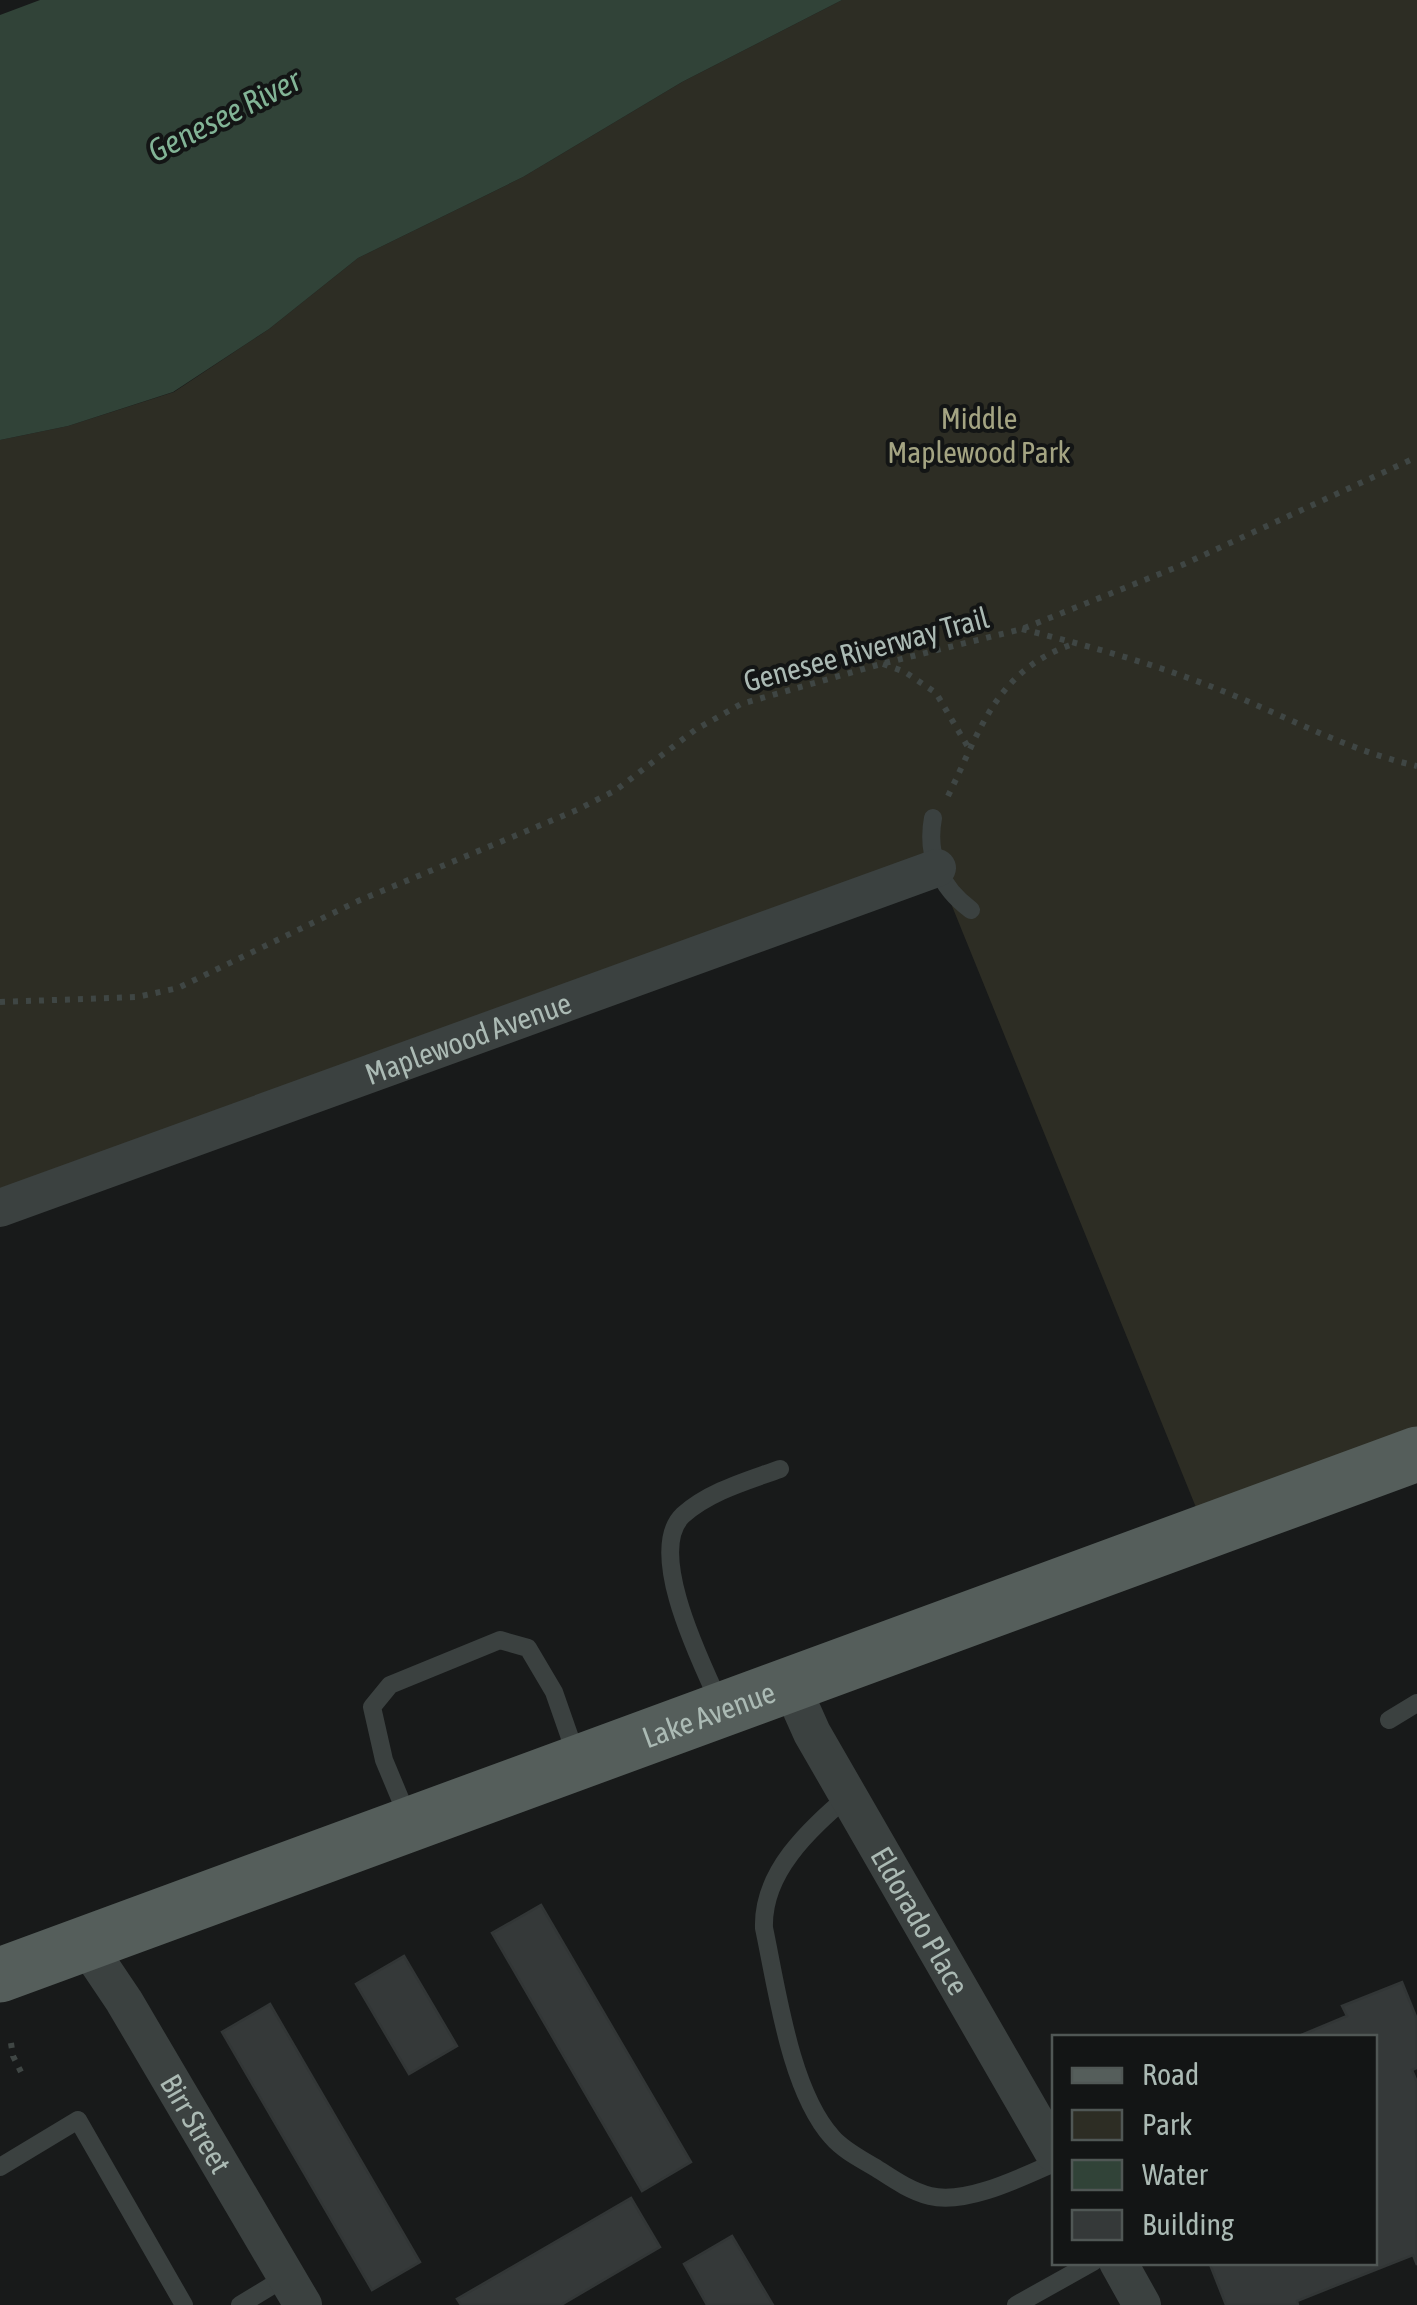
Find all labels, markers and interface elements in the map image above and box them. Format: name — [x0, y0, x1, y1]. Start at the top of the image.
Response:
water label: Genesee River — [142, 60, 308, 169]
park label: Middle Maplewood Park — [887, 401, 1071, 469]
street label: Genesee Riverway Trail — [740, 600, 992, 698]
street label: Maplewood Avenue — [361, 985, 576, 1091]
street label: Lake Avenue — [638, 1675, 780, 1754]
street label: Eldorado Place — [864, 1841, 976, 2000]
legend — [1052, 2035, 1377, 2265]
text: Road — [1142, 2057, 1199, 2091]
street label: Birr Street — [154, 2068, 238, 2179]
text: Park — [1142, 2107, 1192, 2141]
text: Water — [1142, 2157, 1209, 2191]
text: Building — [1142, 2207, 1234, 2241]

